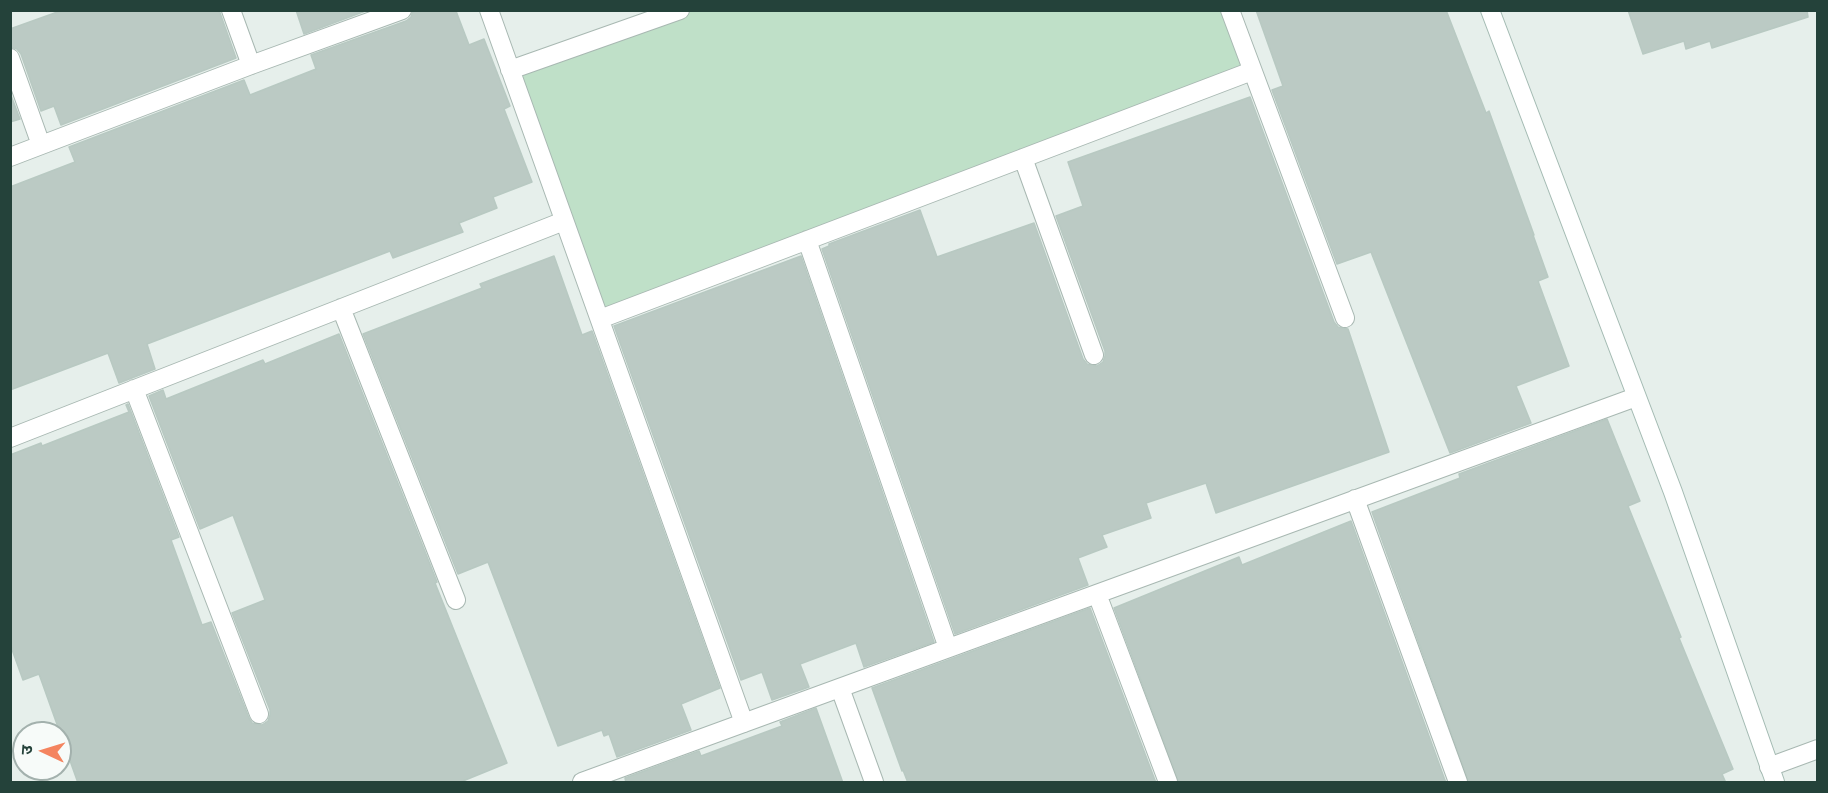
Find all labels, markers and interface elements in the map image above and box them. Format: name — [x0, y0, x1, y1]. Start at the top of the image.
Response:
north arrow — [12, 721, 72, 781]
text: उ — [16, 745, 36, 755]

